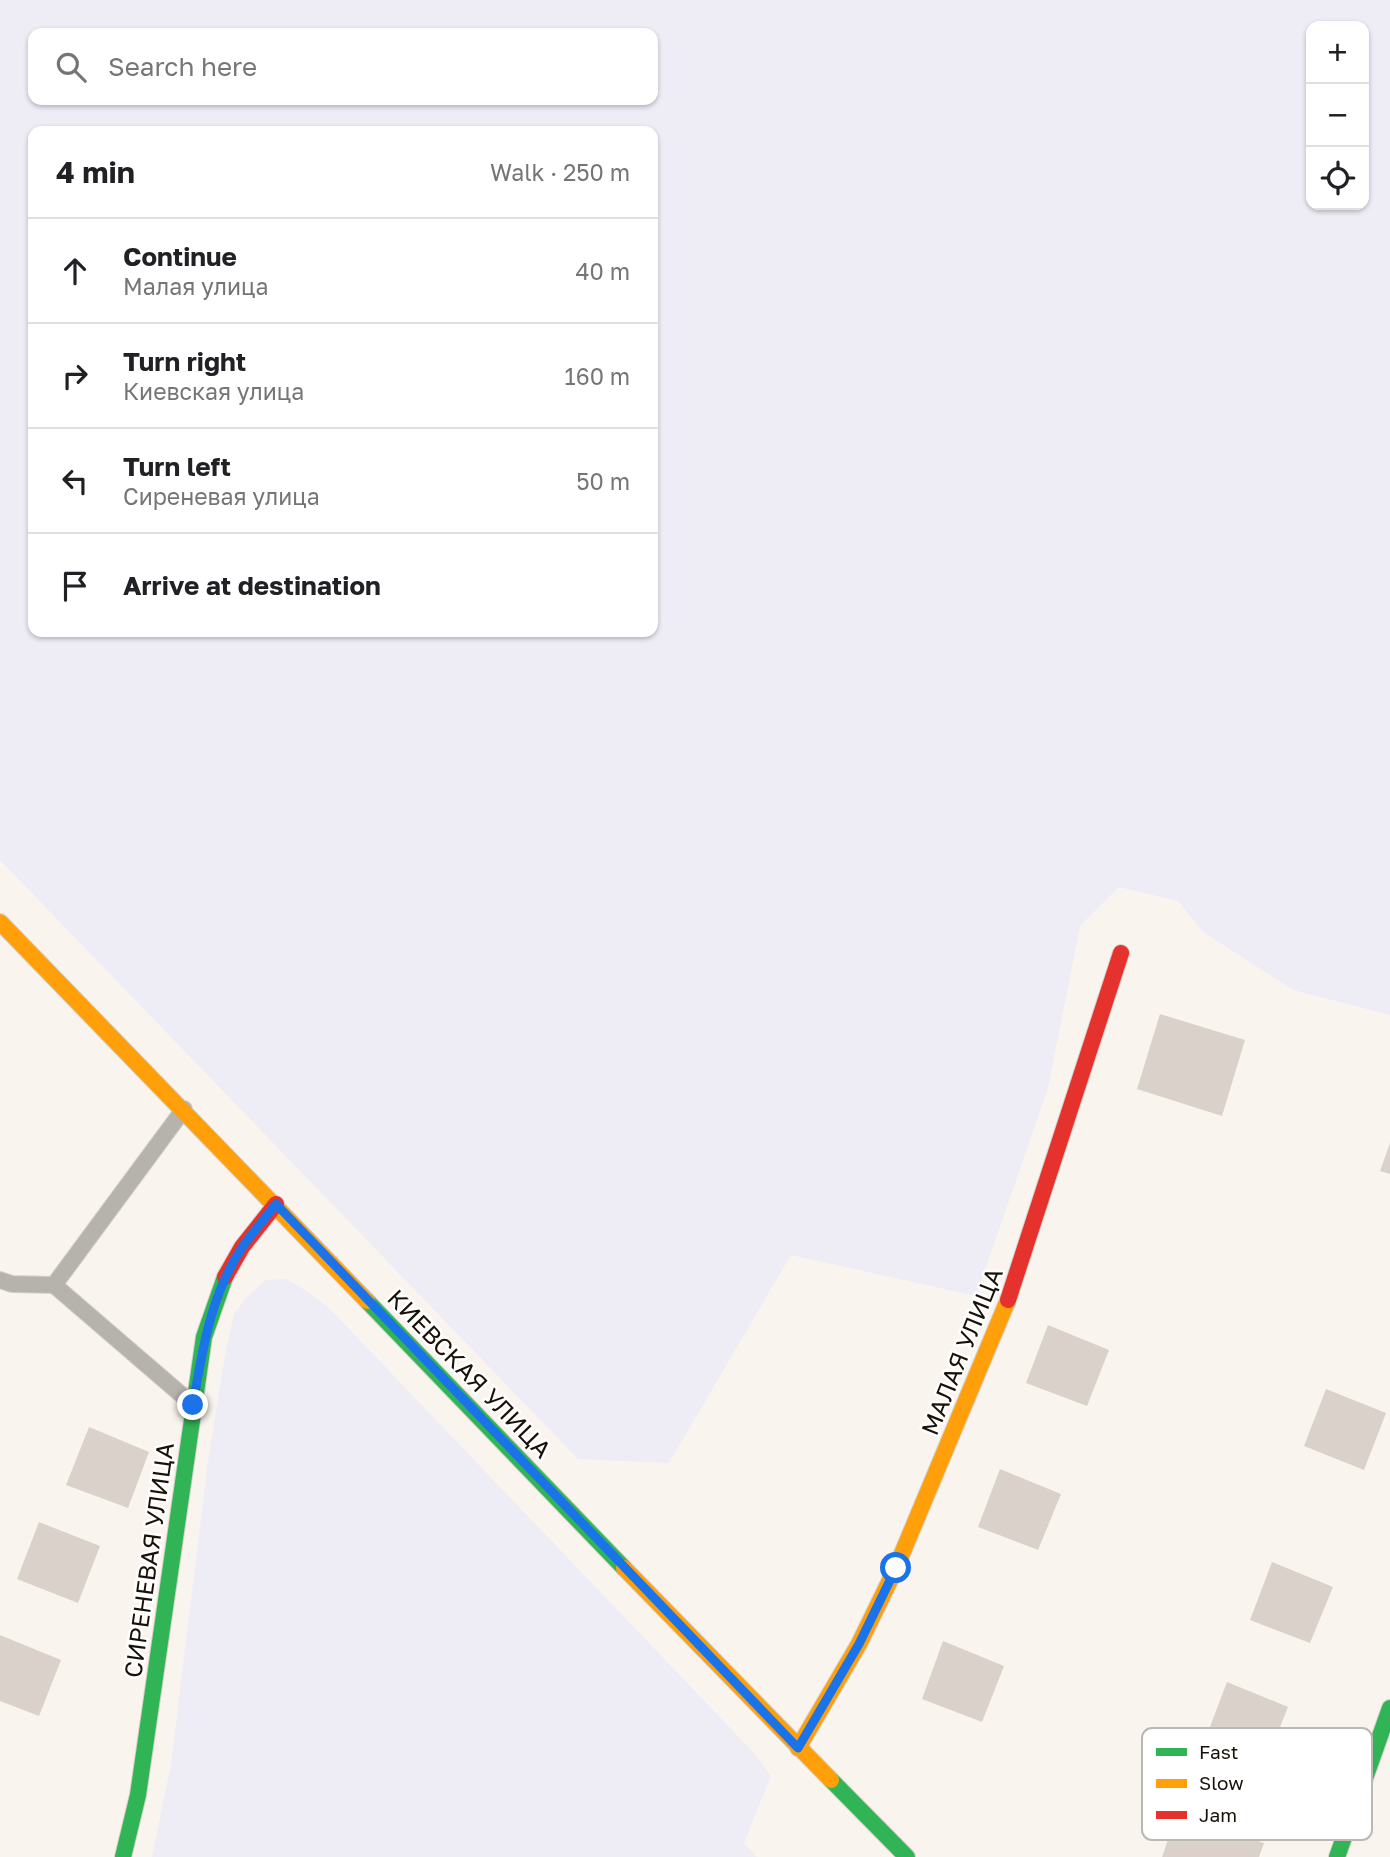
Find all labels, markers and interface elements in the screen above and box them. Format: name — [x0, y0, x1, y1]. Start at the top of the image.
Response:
map controls — [1306, 21, 1369, 210]
button: + — [1306, 21, 1369, 84]
search box — [28, 28, 658, 105]
icon: search — [52, 48, 90, 86]
text: Search here — [108, 51, 257, 82]
button: − — [1306, 84, 1369, 147]
button: locate — [1306, 147, 1369, 210]
text: 4 min — [56, 154, 135, 190]
text: Walk · 250 m — [490, 158, 630, 186]
text: Continue — [123, 241, 237, 272]
icon: ahead — [56, 252, 94, 290]
text: 40 m — [576, 257, 630, 285]
text: Малая улица — [123, 272, 268, 300]
text: Turn right — [123, 346, 246, 377]
icon: right — [56, 357, 94, 395]
text: 160 m — [565, 362, 630, 390]
text: Киевская улица — [123, 377, 304, 405]
text: Turn left — [123, 451, 231, 482]
icon: left — [56, 462, 94, 500]
text: 50 m — [576, 467, 630, 495]
text: Сиреневая улица — [123, 482, 320, 510]
icon: arrive — [56, 567, 94, 605]
text: Arrive at destination — [123, 570, 381, 601]
street label: МАЛАЯ УЛИЦА — [914, 1263, 1008, 1439]
street label: КИЕВСКАЯ УЛИЦА — [382, 1283, 558, 1463]
route end — [177, 1389, 208, 1420]
street label: СИРЕНЕВАЯ УЛИЦА — [117, 1441, 179, 1679]
route start — [880, 1552, 911, 1583]
legend — [1142, 1728, 1372, 1840]
text: Fast — [1199, 1740, 1238, 1763]
text: Slow — [1199, 1771, 1244, 1794]
text: Jam — [1199, 1803, 1237, 1826]

